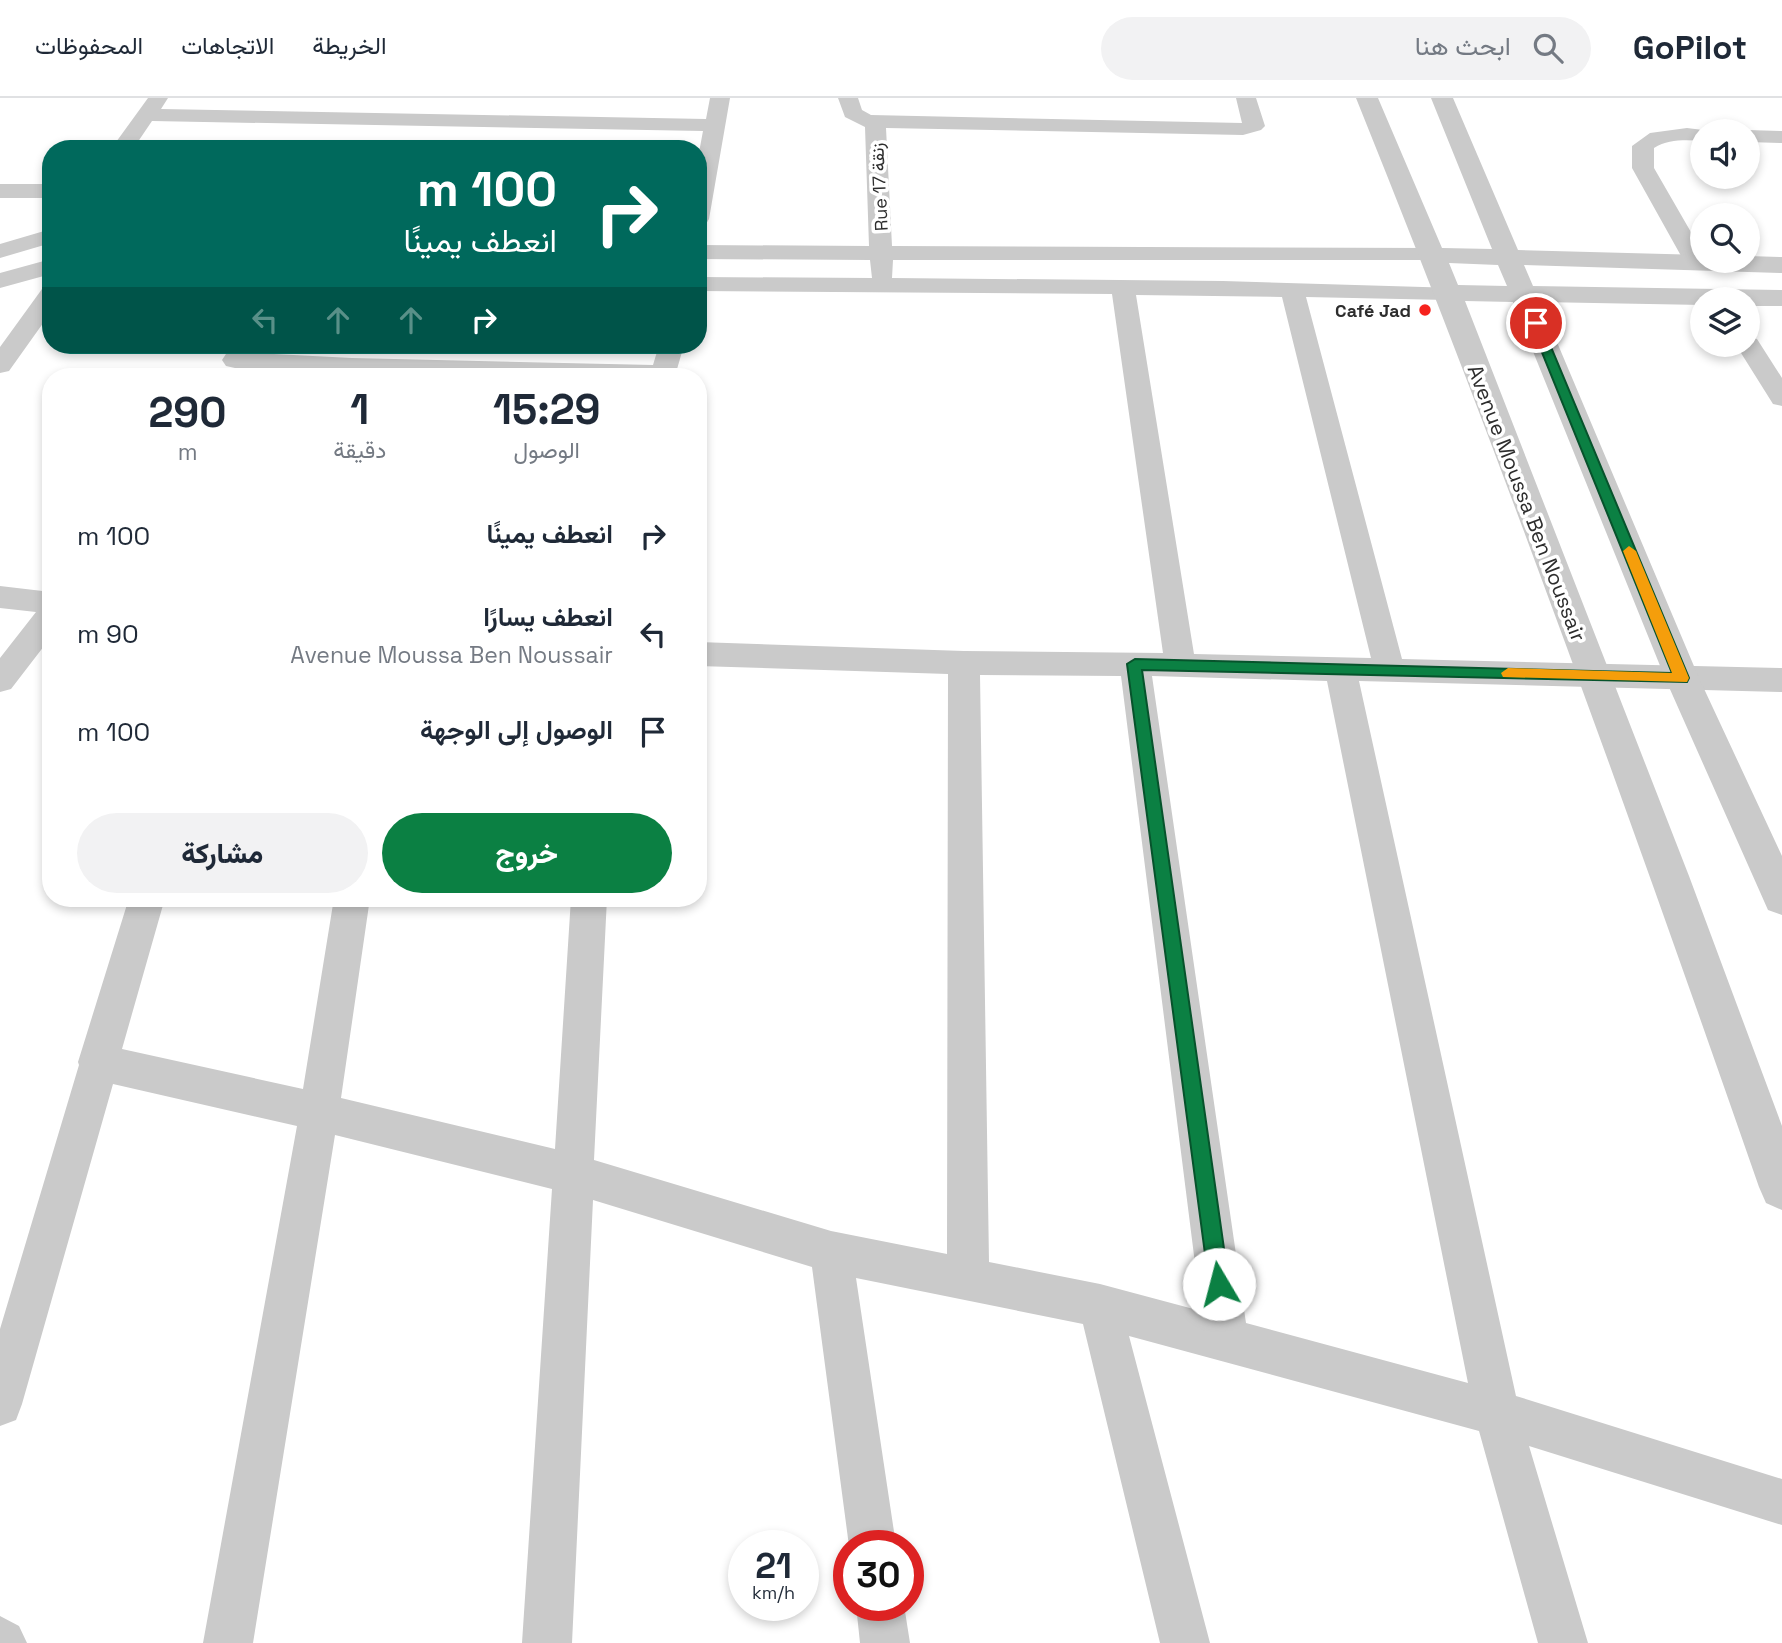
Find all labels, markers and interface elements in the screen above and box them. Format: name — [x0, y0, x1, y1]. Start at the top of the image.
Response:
search box — [1101, 17, 1591, 80]
text: GoPilot — [1633, 27, 1747, 69]
text: ابحث هنا — [1415, 29, 1511, 63]
icon: search — [1529, 29, 1567, 67]
text: المحفوظات — [35, 30, 143, 61]
text: الاتجاهات — [181, 30, 274, 61]
text: الخريطة — [312, 30, 387, 61]
map controls — [1690, 119, 1760, 357]
button: sound — [1690, 119, 1760, 189]
street label: Rue 17 زنقة — [865, 142, 893, 232]
text: 100 m — [417, 158, 557, 220]
icon: right — [581, 168, 672, 259]
button: search — [1690, 203, 1760, 273]
text: انعطف يمينًا — [404, 221, 557, 261]
button: layers — [1690, 287, 1760, 357]
pin — [1506, 293, 1566, 353]
place label: Café Jad — [1335, 299, 1411, 322]
icon: left — [246, 301, 284, 339]
icon: ahead — [319, 301, 357, 339]
icon: ahead — [392, 301, 430, 339]
icon: right — [465, 301, 503, 339]
marker: Café Jad — [1417, 302, 1433, 318]
icon: arrive — [1517, 304, 1555, 342]
street label: Avenue Moussa Ben Noussair — [1462, 361, 1592, 645]
text: 1 — [350, 383, 369, 436]
text: 15:29 — [493, 383, 600, 436]
text: 290 — [149, 386, 227, 439]
text: دقيقة — [333, 435, 386, 465]
text: الوصول — [514, 435, 580, 465]
text: m — [178, 437, 197, 467]
text: انعطف يمينًا — [487, 517, 613, 551]
icon: right — [634, 517, 672, 555]
text: 100 m — [77, 519, 150, 553]
text: انعطف يسارًا — [483, 600, 613, 634]
icon: left — [634, 615, 672, 653]
text: 90 m — [77, 617, 139, 651]
text: Avenue Moussa Ben Noussair — [290, 640, 613, 670]
text: الوصول إلى الوجهة — [420, 713, 613, 747]
icon: arrive — [634, 713, 672, 751]
text: 100 m — [77, 715, 150, 749]
button: مشاركة — [77, 813, 368, 893]
button: خروج — [382, 813, 672, 893]
position arrow — [1182, 1247, 1256, 1321]
speed limit sign: 30 — [833, 1530, 924, 1621]
text: 21 — [755, 1544, 792, 1588]
text: km/h — [752, 1581, 795, 1604]

